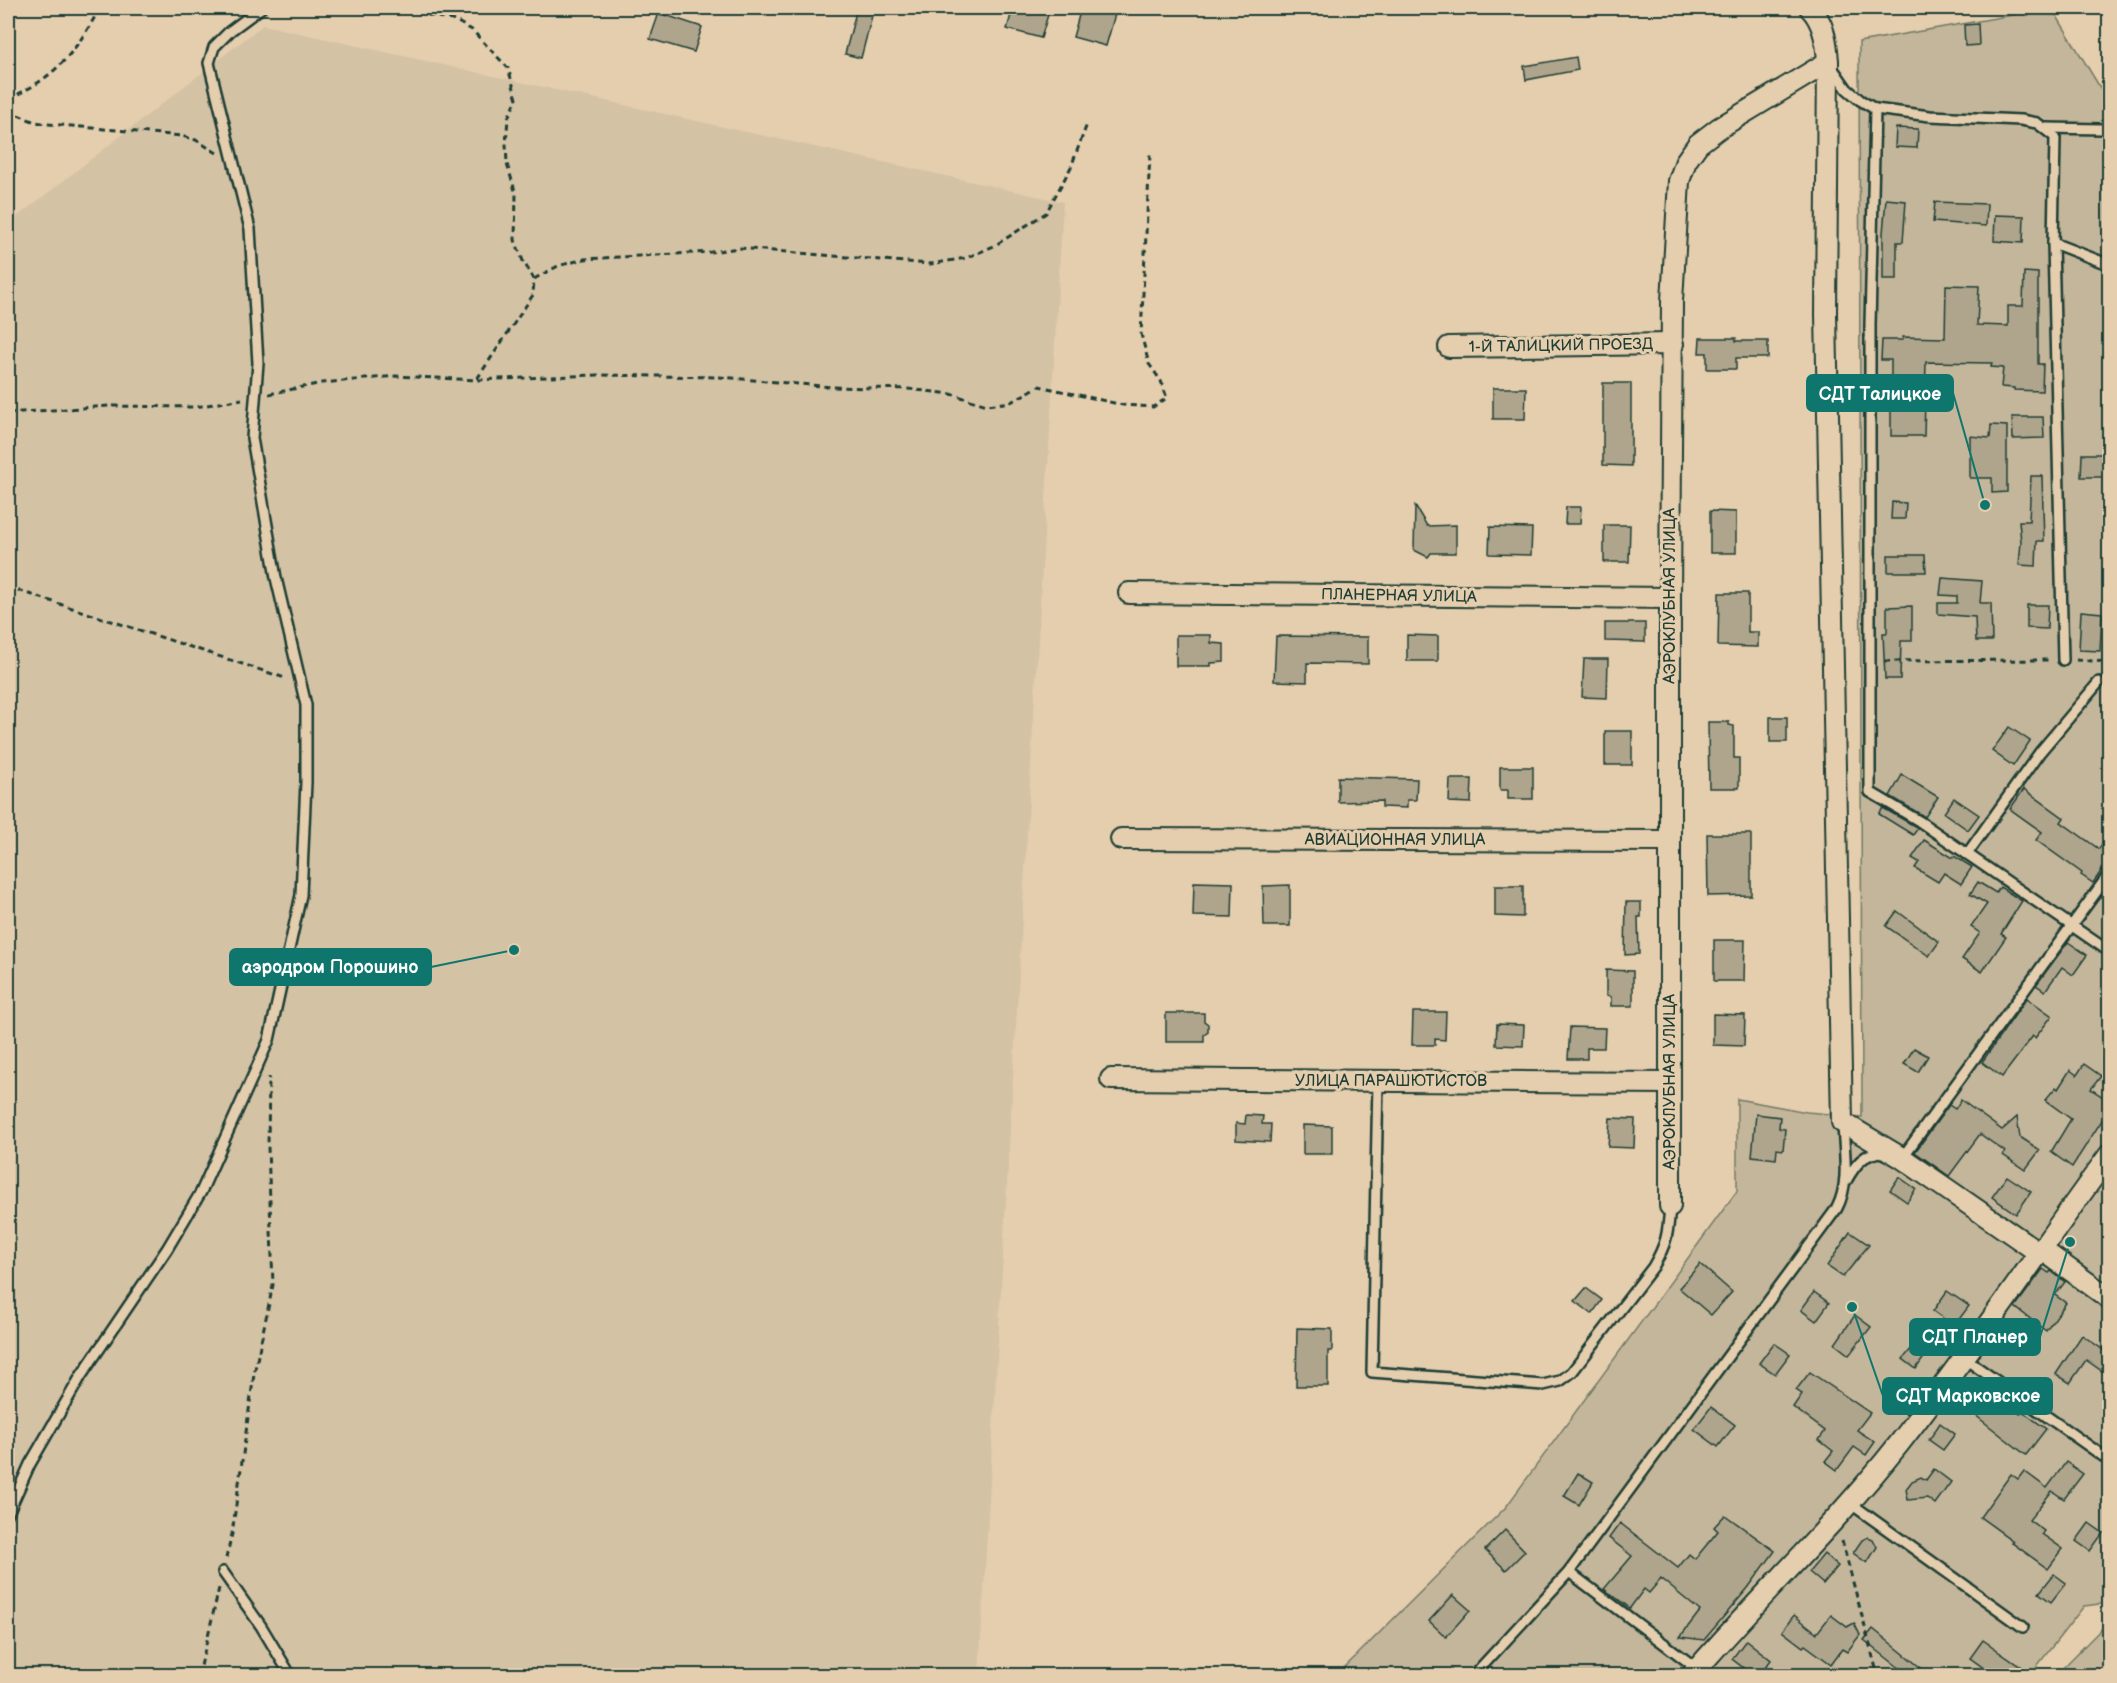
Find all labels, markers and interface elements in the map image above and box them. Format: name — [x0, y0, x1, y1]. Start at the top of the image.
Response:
street label: 1-Й ТАЛИЦКИЙ ПРОЕЗД — [1469, 335, 1653, 357]
callout: СДТ Талицкое — [1807, 375, 1953, 411]
text: СДТ Талицкое — [1819, 384, 1941, 405]
street label: АЭРОКЛУБНАЯ УЛИЦА — [1661, 508, 1680, 685]
street label: ПЛАНЕРНАЯ УЛИЦА — [1321, 585, 1477, 607]
street label: АВИАЦИОННАЯ УЛИЦА — [1304, 831, 1485, 850]
callout: аэродром Порошино — [230, 949, 431, 985]
text: аэродром Порошино — [242, 957, 418, 978]
street label: АЭРОКЛУБНАЯ УЛИЦА — [1661, 994, 1680, 1171]
street label: УЛИЦА ПАРАШЮТИСТОВ — [1295, 1072, 1487, 1091]
callout: СДТ Планер — [1910, 1319, 2040, 1355]
text: СДТ Планер — [1922, 1327, 2028, 1348]
callout: СДТ Марковское — [1883, 1378, 2052, 1414]
text: СДТ Марковское — [1896, 1386, 2040, 1407]

